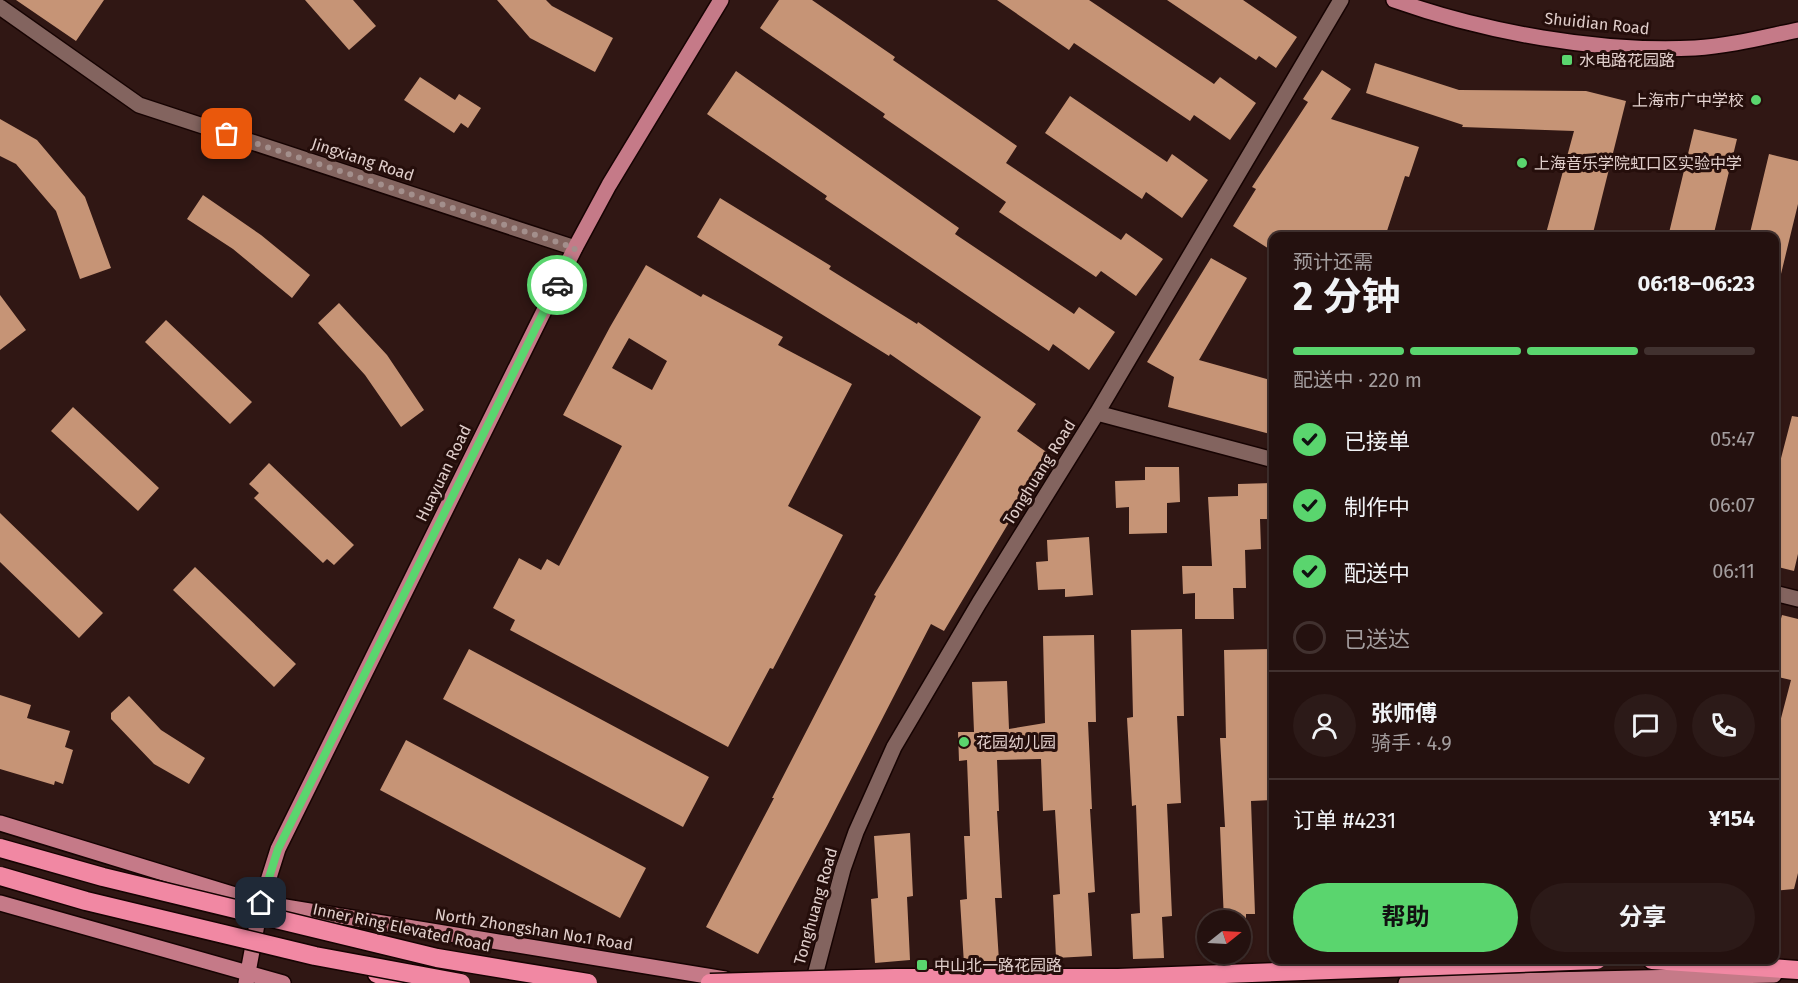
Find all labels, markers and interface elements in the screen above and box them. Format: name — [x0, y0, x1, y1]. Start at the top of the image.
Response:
street label: Shuidian Road — [1544, 9, 1650, 38]
place label: 水电路花园路 — [1579, 51, 1675, 70]
marker: 水电路花园路 — [1560, 53, 1574, 67]
place label: 上海市广中学校 — [1632, 91, 1744, 110]
marker: 上海市广中学校 — [1749, 93, 1763, 107]
pin — [201, 108, 252, 159]
icon: bag — [210, 117, 243, 150]
street label: Jingxiang Road — [309, 134, 417, 185]
place label: 上海音乐学院虹口区实验中学 — [1534, 154, 1742, 173]
marker: 上海音乐学院虹口区实验中学 — [1515, 156, 1529, 170]
text: 预计还需 — [1293, 250, 1373, 274]
courier — [527, 255, 587, 315]
icon: car — [541, 269, 574, 302]
text: 06:18–06:23 — [1637, 270, 1755, 297]
text: 2 分钟 — [1293, 274, 1400, 320]
text: 配送中 · 220 m — [1293, 368, 1422, 392]
street label: Tonghuang Road — [999, 416, 1079, 528]
street label: Huayuan Road — [412, 422, 475, 525]
icon: check — [1293, 423, 1326, 456]
text: 05:47 — [1710, 427, 1755, 451]
text: 已接单 — [1344, 428, 1410, 455]
icon: check — [1293, 489, 1326, 522]
text: 06:07 — [1709, 493, 1755, 517]
text: 制作中 — [1344, 494, 1410, 521]
icon: check — [1293, 555, 1326, 588]
text: 06:11 — [1712, 559, 1755, 583]
text: 配送中 — [1344, 560, 1410, 587]
text: 已送达 — [1344, 626, 1410, 653]
button: person — [1293, 694, 1356, 757]
button: chat — [1614, 694, 1677, 757]
button: phone — [1692, 694, 1755, 757]
text: 张师傅 — [1371, 700, 1437, 727]
text: 骑手 · 4.9 — [1371, 731, 1452, 755]
place label: 花园幼儿园 — [976, 733, 1056, 752]
marker: 花园幼儿园 — [957, 735, 971, 749]
text: ¥154 — [1709, 805, 1755, 832]
text: 订单 #4231 — [1293, 807, 1396, 834]
street label: Tonghuang Road — [790, 846, 841, 967]
pin — [235, 877, 286, 928]
button: 帮助 — [1293, 883, 1518, 952]
button: 分享 — [1530, 883, 1755, 952]
icon: home — [244, 886, 277, 919]
street label: Inner Ring Elevated Road — [311, 899, 493, 956]
street label: North Zhongshan No.1 Road — [434, 904, 634, 955]
north arrow — [1197, 910, 1251, 964]
map controls — [1197, 910, 1251, 964]
place label: 中山北一路花园路 — [934, 956, 1062, 975]
marker: 中山北一路花园路 — [915, 958, 929, 972]

